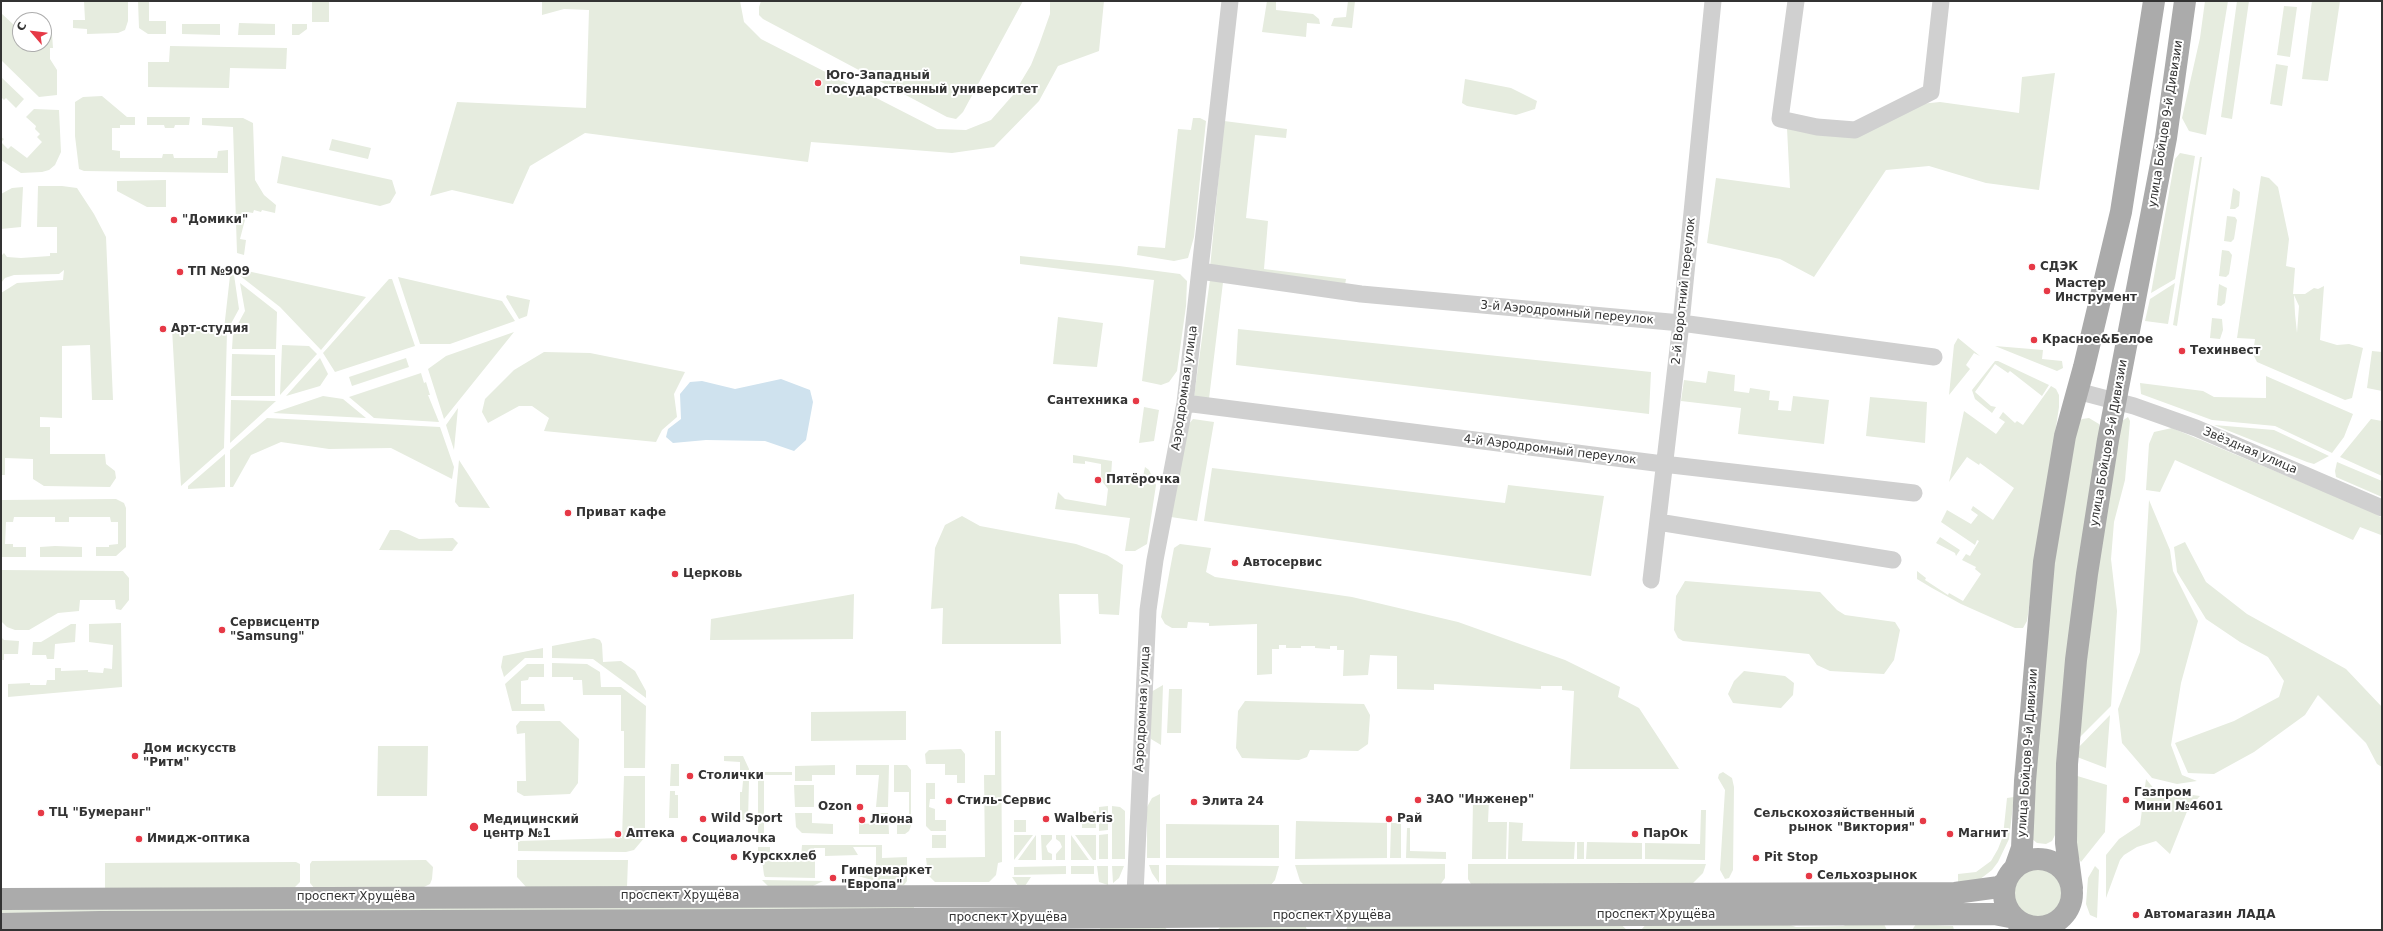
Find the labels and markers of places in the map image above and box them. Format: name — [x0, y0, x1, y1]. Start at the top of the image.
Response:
place label: Юго-Западный государственный университет — [826, 69, 1038, 97]
marker: Юго-Западный государственный университет — [813, 78, 823, 88]
place label: "Домики" — [182, 213, 248, 227]
marker: "Домики" — [169, 215, 179, 225]
place label: СДЭК — [2040, 260, 2078, 274]
marker: СДЭК — [2027, 262, 2037, 272]
place label: ТП №909 — [188, 265, 250, 279]
marker: ТП №909 — [175, 267, 185, 277]
place label: Мастер Инструмент — [2055, 277, 2137, 305]
marker: Мастер Инструмент — [2042, 286, 2052, 296]
place label: Арт-студия — [171, 322, 249, 336]
marker: Арт-студия — [158, 324, 168, 334]
place label: Красное&Белое — [2042, 333, 2153, 347]
marker: Красное&Белое — [2029, 335, 2039, 345]
place label: Техинвест — [2190, 344, 2261, 358]
marker: Техинвест — [2177, 346, 2187, 356]
place label: Сантехника — [1047, 394, 1128, 408]
marker: Сантехника — [1131, 396, 1141, 406]
place label: Пятёрочка — [1106, 473, 1180, 487]
marker: Пятёрочка — [1093, 475, 1103, 485]
place label: Приват кафе — [576, 506, 666, 520]
marker: Приват кафе — [563, 508, 573, 518]
place label: Автосервис — [1243, 556, 1322, 570]
marker: Автосервис — [1230, 558, 1240, 568]
place label: Церковь — [683, 567, 742, 581]
marker: Церковь — [670, 569, 680, 579]
place label: Сервисцентр "Samsung" — [230, 616, 320, 644]
marker: Сервисцентр "Samsung" — [217, 625, 227, 635]
place label: Дом искусств "Ритм" — [143, 742, 236, 770]
marker: Дом искусств "Ритм" — [130, 751, 140, 761]
place label: Столички — [698, 769, 764, 783]
marker: Столички — [685, 771, 695, 781]
place label: Газпром Мини №4601 — [2134, 786, 2223, 814]
place label: ЗАО "Инженер" — [1426, 793, 1534, 807]
place label: Стиль-Сервис — [957, 794, 1051, 808]
place label: Элита 24 — [1202, 795, 1264, 809]
marker: ЗАО "Инженер" — [1413, 795, 1423, 805]
marker: Газпром Мини №4601 — [2121, 795, 2131, 805]
marker: Стиль-Сервис — [944, 796, 954, 806]
marker: Элита 24 — [1189, 797, 1199, 807]
place label: Ozon — [818, 800, 852, 814]
marker: Ozon — [855, 802, 865, 812]
place label: ТЦ "Бумеранг" — [49, 806, 151, 820]
place label: Сельскохозяйственный рынок "Виктория" — [1753, 807, 1915, 835]
marker: ТЦ "Бумеранг" — [36, 808, 46, 818]
place label: Wild Sport — [711, 812, 782, 826]
place label: Walberis — [1054, 812, 1113, 826]
place label: Рай — [1397, 812, 1422, 826]
place label: Медицинский центр №1 — [483, 813, 579, 841]
place label: Лиона — [870, 813, 913, 827]
marker: Wild Sport — [698, 814, 708, 824]
marker: Walberis — [1041, 814, 1051, 824]
marker: Рай — [1384, 814, 1394, 824]
marker: Лиона — [857, 815, 867, 825]
marker: Сельскохозяйственный рынок "Виктория" — [1918, 816, 1928, 826]
marker: Медицинский центр №1 — [468, 821, 480, 833]
place label: Аптека — [626, 827, 675, 841]
place label: ПарОк — [1643, 827, 1688, 841]
place label: Магнит — [1958, 827, 2008, 841]
marker: Аптека — [613, 829, 623, 839]
marker: ПарОк — [1630, 829, 1640, 839]
marker: Магнит — [1945, 829, 1955, 839]
place label: Имидж-оптика — [147, 832, 250, 846]
place label: Социалочка — [692, 832, 776, 846]
marker: Имидж-оптика — [134, 834, 144, 844]
marker: Социалочка — [679, 834, 689, 844]
place label: Курскхлеб — [742, 850, 817, 864]
place label: Pit Stop — [1764, 851, 1818, 865]
marker: Курскхлеб — [729, 852, 739, 862]
marker: Pit Stop — [1751, 853, 1761, 863]
place label: Гипермаркет "Европа" — [841, 864, 932, 892]
place label: Сельхозрынок — [1817, 869, 1917, 883]
marker: Сельхозрынок — [1804, 871, 1814, 881]
marker: Гипермаркет "Европа" — [828, 873, 838, 883]
place label: Автомагазин ЛАДА — [2144, 908, 2275, 922]
marker: Автомагазин ЛАДА — [2131, 910, 2141, 920]

